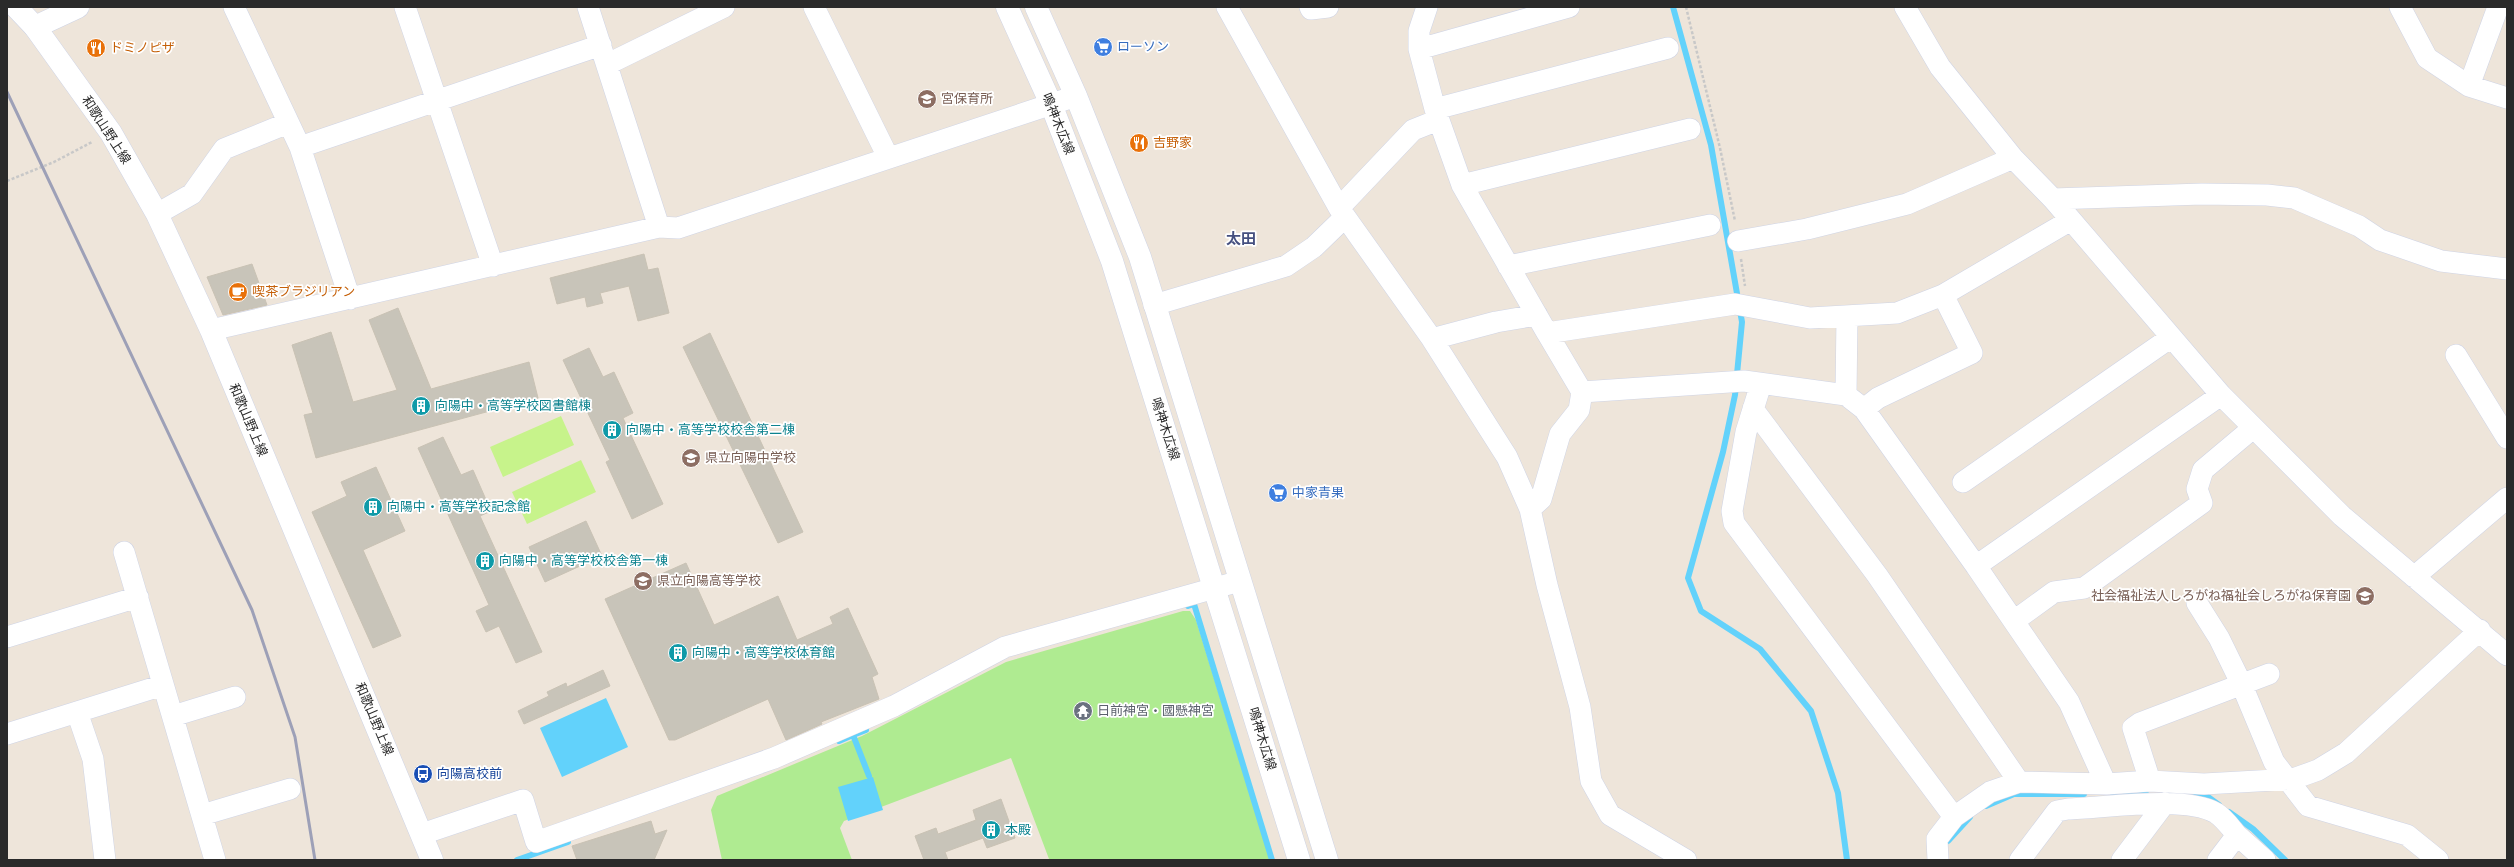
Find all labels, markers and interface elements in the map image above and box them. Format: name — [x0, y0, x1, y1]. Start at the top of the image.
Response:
supermarket icon: ローソン — [1092, 36, 1114, 58]
restaurant icon: ドミノピザ — [85, 37, 107, 59]
place label: ローソン — [1117, 38, 1169, 56]
place label: ドミノピザ — [110, 39, 175, 57]
school or university icon: 宮保育所 — [916, 88, 938, 110]
place label: 宮保育所 — [941, 90, 993, 108]
street label: 鳴神木広線 — [1037, 90, 1079, 158]
street label: 和歌山野上線 — [77, 92, 135, 168]
restaurant icon: 吉野家 — [1128, 132, 1150, 154]
place label: 吉野家 — [1153, 134, 1192, 152]
district label: 太田 — [1226, 229, 1256, 250]
cafe icon: 喫茶ブラジリアン — [227, 281, 249, 303]
place label: 喫茶ブラジリアン — [252, 283, 355, 301]
street label: 和歌山野上線 — [224, 381, 272, 459]
building icon: 向陽中・高等学校図書館棟 — [410, 395, 432, 417]
street label: 鳴神木広線 — [1146, 395, 1184, 463]
place label: 向陽中・高等学校図書館棟 — [435, 397, 591, 415]
building icon: 向陽中・高等学校校舎第二棟 — [601, 419, 623, 441]
place label: 向陽中・高等学校校舎第二棟 — [626, 421, 795, 439]
school or university icon: 県立向陽中学校 — [680, 447, 702, 469]
place label: 県立向陽中学校 — [705, 449, 796, 467]
supermarket icon: 中家青果 — [1267, 482, 1289, 504]
place label: 中家青果 — [1292, 484, 1344, 502]
building icon: 向陽中・高等学校記念館 — [362, 496, 384, 518]
place label: 向陽中・高等学校記念館 — [387, 498, 530, 516]
building icon: 向陽中・高等学校校舎第一棟 — [474, 550, 496, 572]
place label: 向陽中・高等学校校舎第一棟 — [499, 552, 668, 570]
school or university icon: 県立向陽高等学校 — [632, 570, 654, 592]
place label: 県立向陽高等学校 — [657, 572, 761, 590]
school or university icon: 社会福祉法人しろがね福祉会しろがね保育園 — [2354, 585, 2376, 607]
place label: 社会福祉法人しろがね福祉会しろがね保育園 — [2091, 587, 2351, 605]
building icon: 向陽中・高等学校体育館 — [667, 642, 689, 664]
place label: 向陽中・高等学校体育館 — [692, 644, 835, 662]
street label: 和歌山野上線 — [350, 680, 398, 758]
temple icon: 日前神宮・國懸神宮 — [1072, 700, 1094, 722]
place label: 日前神宮・國懸神宮 — [1097, 702, 1214, 720]
street label: 鳴神木広線 — [1244, 705, 1280, 773]
bus stop icon: 向陽高校前 — [412, 763, 434, 785]
place label: 向陽高校前 — [437, 765, 502, 783]
building icon: 本殿 — [980, 819, 1002, 841]
place label: 本殿 — [1005, 821, 1031, 839]

